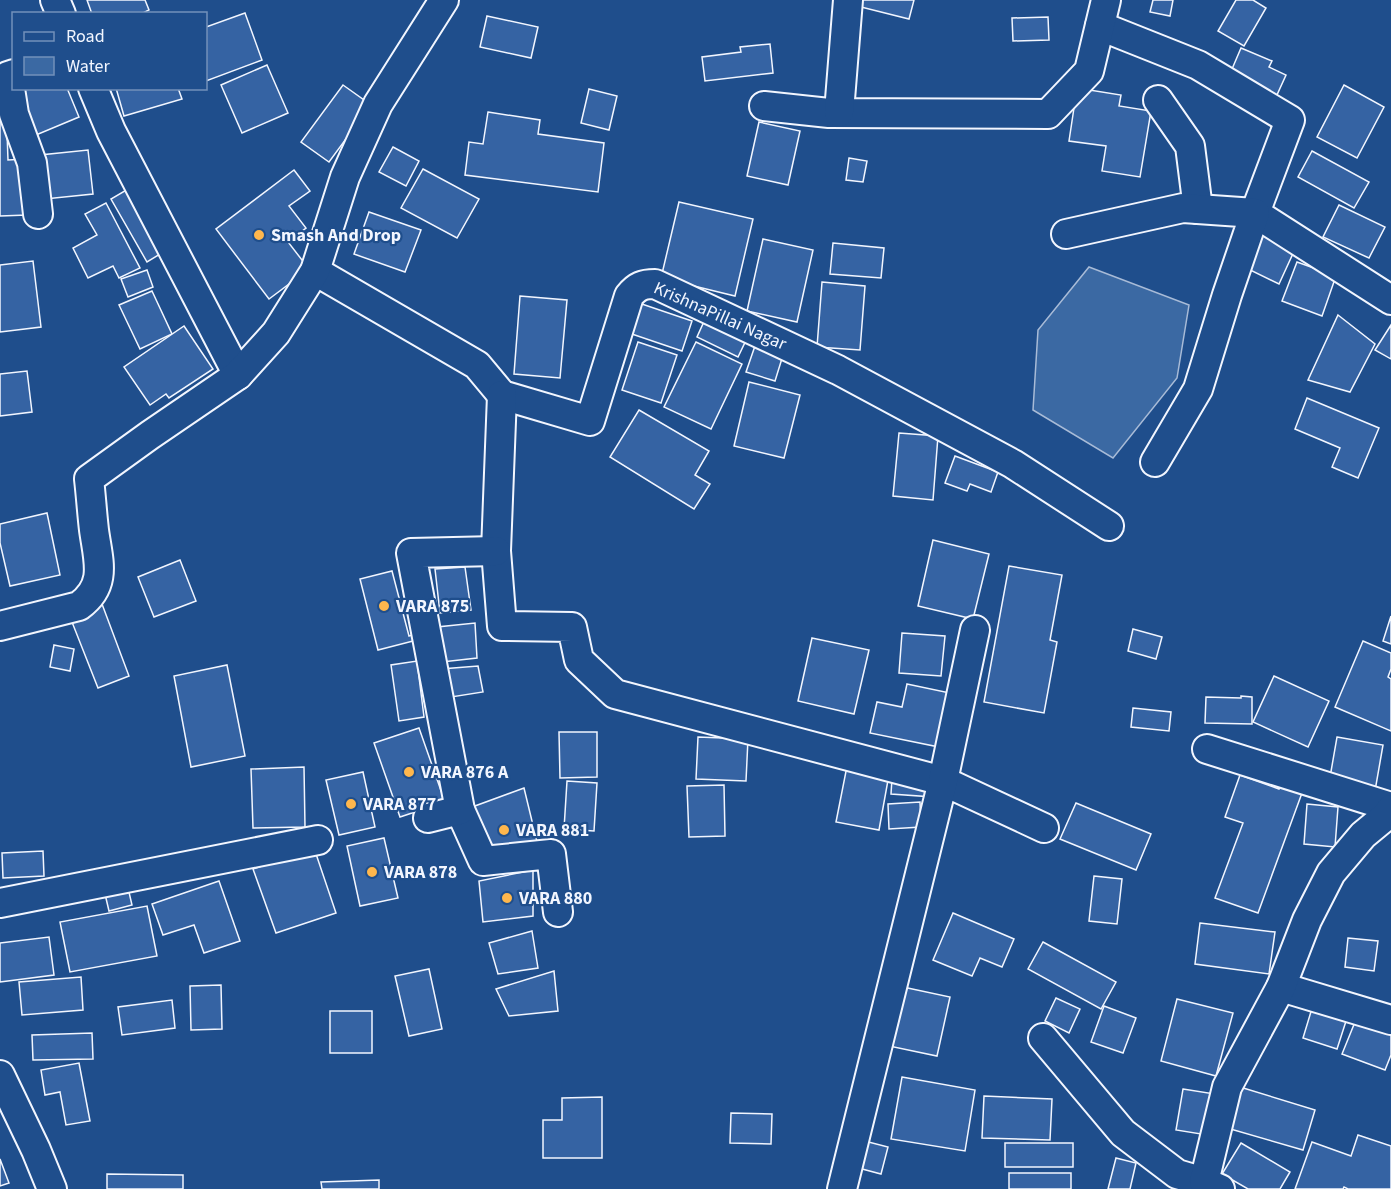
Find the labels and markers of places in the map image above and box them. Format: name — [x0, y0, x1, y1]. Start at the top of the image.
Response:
place label: Smash And Drop — [271, 223, 401, 248]
marker: Smash And Drop — [252, 228, 266, 242]
place label: VARA 875 — [395, 594, 469, 619]
marker: VARA 875 — [377, 599, 391, 613]
place label: VARA 876 A — [420, 760, 509, 785]
marker: VARA 876 A — [402, 765, 416, 779]
place label: VARA 877 — [362, 792, 436, 817]
marker: VARA 877 — [344, 797, 358, 811]
place label: VARA 881 — [515, 818, 589, 843]
marker: VARA 881 — [497, 823, 511, 837]
place label: VARA 878 — [383, 860, 457, 885]
marker: VARA 878 — [365, 865, 379, 879]
place label: VARA 880 — [518, 886, 592, 911]
marker: VARA 880 — [500, 891, 514, 905]

